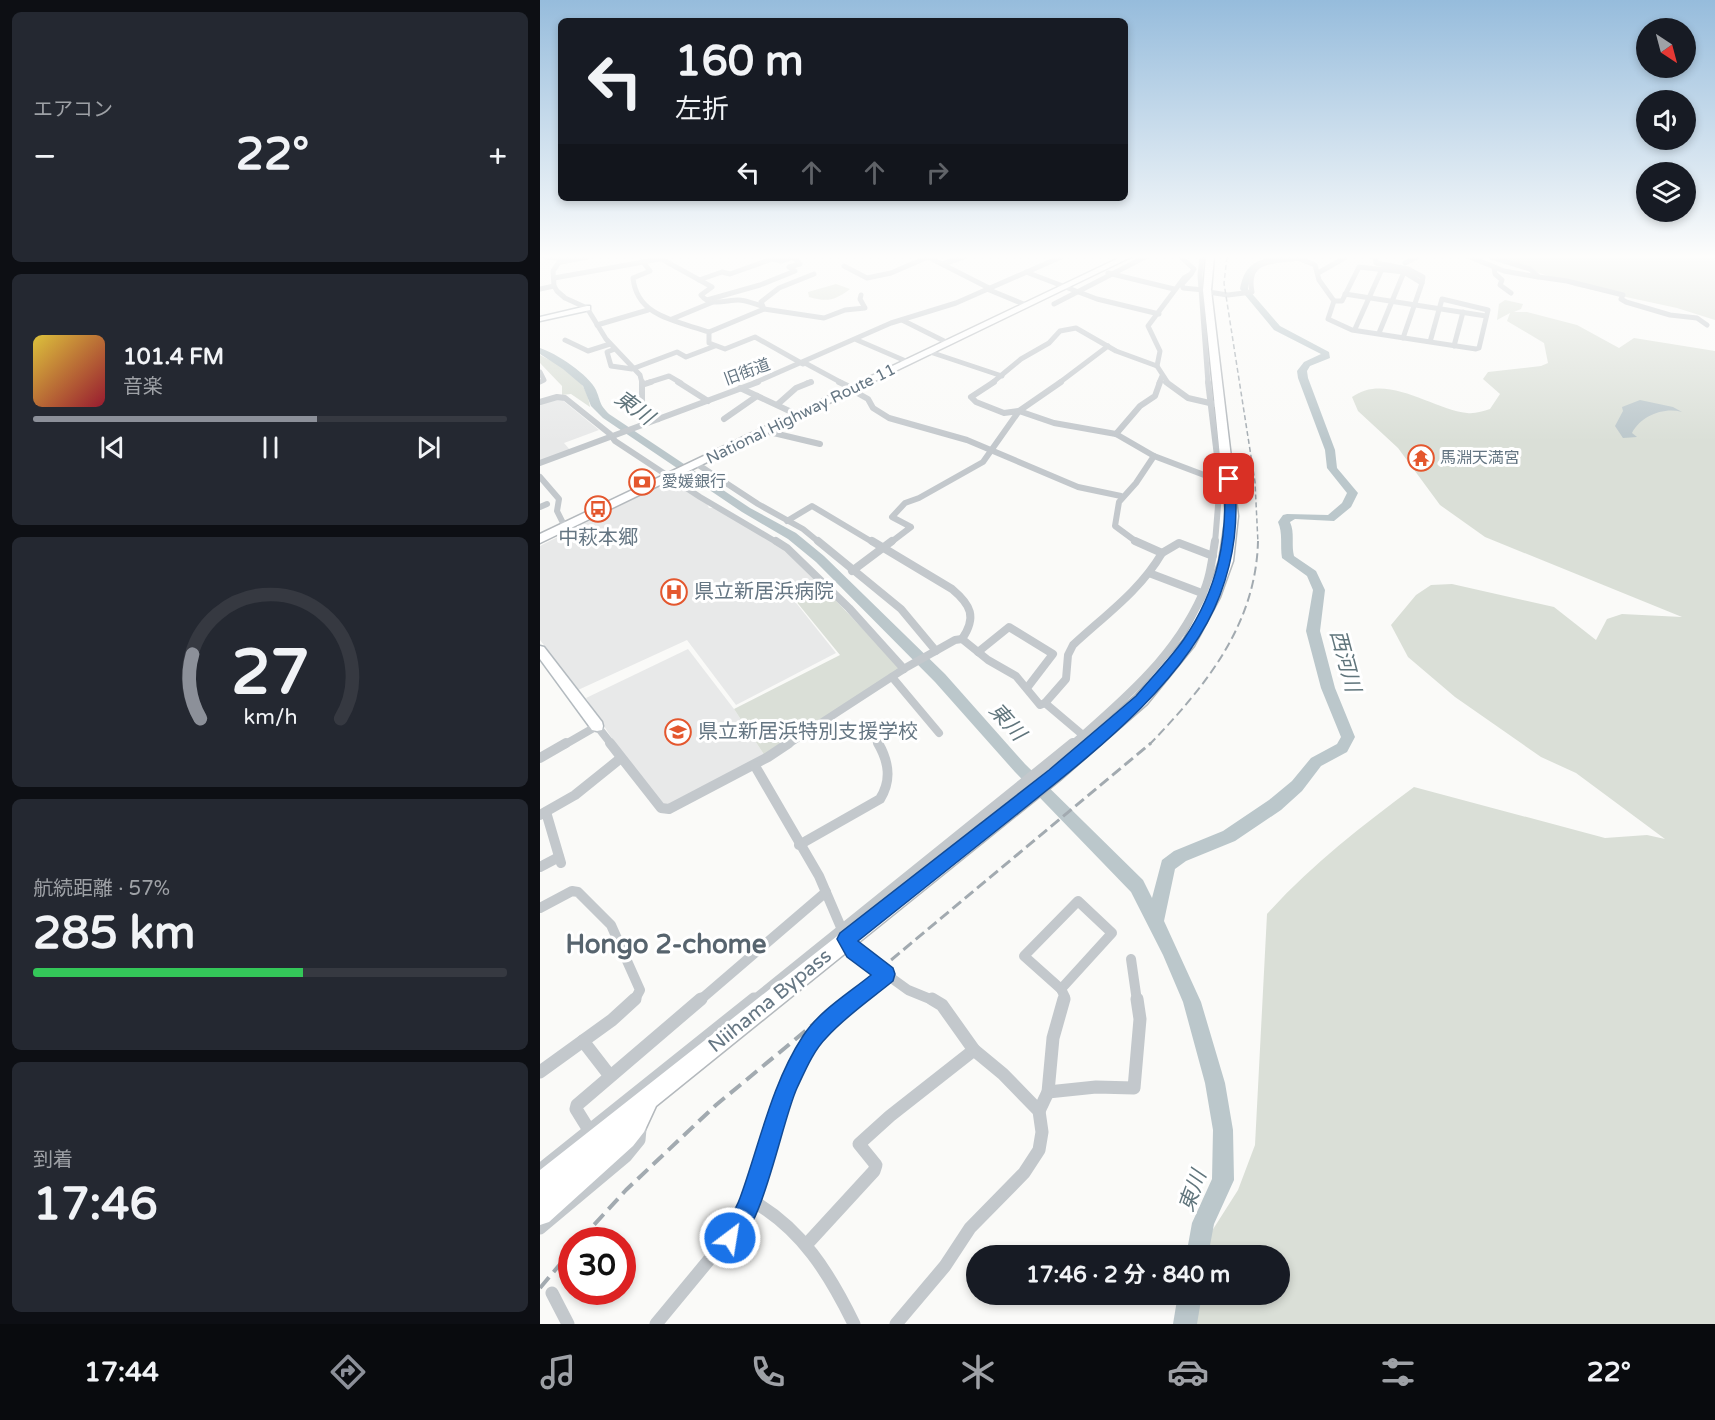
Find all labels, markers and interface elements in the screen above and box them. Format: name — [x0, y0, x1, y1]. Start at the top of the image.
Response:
north arrow — [1636, 18, 1696, 78]
map controls — [1636, 18, 1696, 222]
text: 160 m — [675, 36, 804, 87]
icon: left — [576, 42, 654, 120]
button: sound — [1636, 90, 1696, 150]
text: 左折 — [675, 93, 729, 126]
text: エアコン — [33, 98, 113, 122]
text: 22° — [236, 128, 309, 182]
text: − — [33, 137, 57, 176]
text: + — [488, 137, 507, 176]
icon: left — [732, 156, 765, 189]
icon: ahead — [795, 156, 828, 189]
icon: ahead — [858, 156, 891, 189]
icon: right — [921, 156, 954, 189]
button: layers — [1636, 162, 1696, 222]
text: 101.4 FM — [123, 344, 224, 370]
street label: 旧街道 — [721, 354, 773, 390]
street label: National Highway Route 11 — [703, 359, 899, 469]
text: 音楽 — [123, 375, 163, 399]
water label: 東川 — [610, 386, 660, 432]
icon: previous — [96, 431, 129, 464]
icon: pause — [254, 431, 287, 464]
icon: next — [412, 431, 445, 464]
temple icon: 馬淵天満宮 — [1406, 443, 1436, 473]
place label: 馬淵天満宮 — [1440, 448, 1520, 468]
pin — [1203, 453, 1254, 504]
icon: arrive — [1212, 462, 1245, 495]
bank icon: 愛媛銀行 — [627, 467, 657, 497]
place label: 愛媛銀行 — [662, 472, 726, 492]
bus stop icon: 中萩本郷 — [583, 494, 613, 524]
place label: 中萩本郷 — [558, 526, 638, 550]
hospital icon: 県立新居浜病院 — [659, 577, 689, 607]
place label: 県立新居浜病院 — [694, 580, 834, 604]
water label: 西河川 — [1325, 627, 1366, 697]
text: 27 — [231, 636, 309, 711]
water label: 東川 — [984, 698, 1032, 747]
text: km/h — [243, 704, 297, 730]
school or university icon: 県立新居浜特別支援学校 — [663, 717, 693, 747]
place label: 県立新居浜特別支援学校 — [698, 720, 918, 744]
text: 航続距離 · 57% — [33, 877, 170, 901]
text: 285 km — [33, 907, 195, 961]
district label: Hongo 2-chome — [566, 929, 767, 960]
street label: Niihama Bypass — [704, 944, 836, 1058]
text: 到着 — [33, 1148, 73, 1172]
water label: 東川 — [1174, 1165, 1213, 1215]
text: 17:46 — [33, 1178, 158, 1232]
position arrow — [698, 1206, 762, 1270]
speed limit sign: 30 — [558, 1227, 636, 1305]
text: 17:46 · 2 分 · 840 m — [1026, 1262, 1230, 1288]
icon: directions — [327, 1351, 369, 1393]
icon: music — [537, 1351, 579, 1393]
icon: phone — [747, 1351, 789, 1393]
icon: climate — [957, 1351, 999, 1393]
icon: car — [1167, 1351, 1209, 1393]
icon: filters — [1377, 1351, 1419, 1393]
text: 17:44 — [84, 1356, 159, 1389]
text: 22° — [1587, 1356, 1631, 1389]

